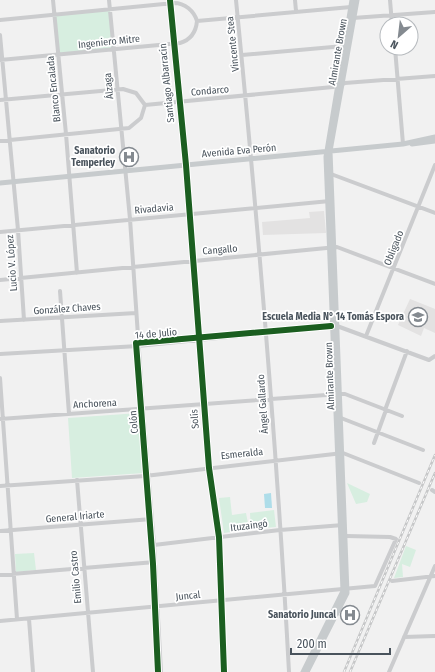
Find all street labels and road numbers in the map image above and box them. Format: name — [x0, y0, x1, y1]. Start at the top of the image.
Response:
street label: Vincente Stea — [224, 16, 242, 72]
street label: Almirante Brown — [326, 18, 350, 86]
street label: Ingeniero Mitre — [78, 33, 140, 51]
street label: Santiago Albarracín — [156, 43, 177, 123]
street label: Blanco Encalada — [45, 55, 63, 123]
street label: Álzaga — [100, 72, 116, 100]
street label: Condarco — [190, 83, 230, 99]
street label: Avenida Eva Perón — [201, 142, 277, 160]
street label: Rivadavia — [134, 201, 174, 217]
street label: Obligado — [382, 229, 406, 267]
street label: Lucio V. López — [4, 234, 20, 292]
street label: Cangallo — [202, 242, 238, 258]
street label: González Chaves — [33, 301, 101, 317]
street label: 14 de Julio — [134, 326, 178, 342]
street label: Almirante Brown — [323, 342, 337, 410]
street label: Ángel Gallardo — [253, 374, 271, 434]
street label: Anchorena — [73, 397, 117, 411]
street label: Solís — [187, 409, 202, 429]
street label: Colón — [127, 410, 141, 434]
street label: Esmeralda — [220, 446, 264, 462]
street label: General Iriarte — [45, 508, 105, 526]
street label: Ituzaingó — [230, 518, 268, 534]
street label: Emilio Castro — [68, 550, 84, 604]
street label: Juncal — [175, 589, 201, 603]

